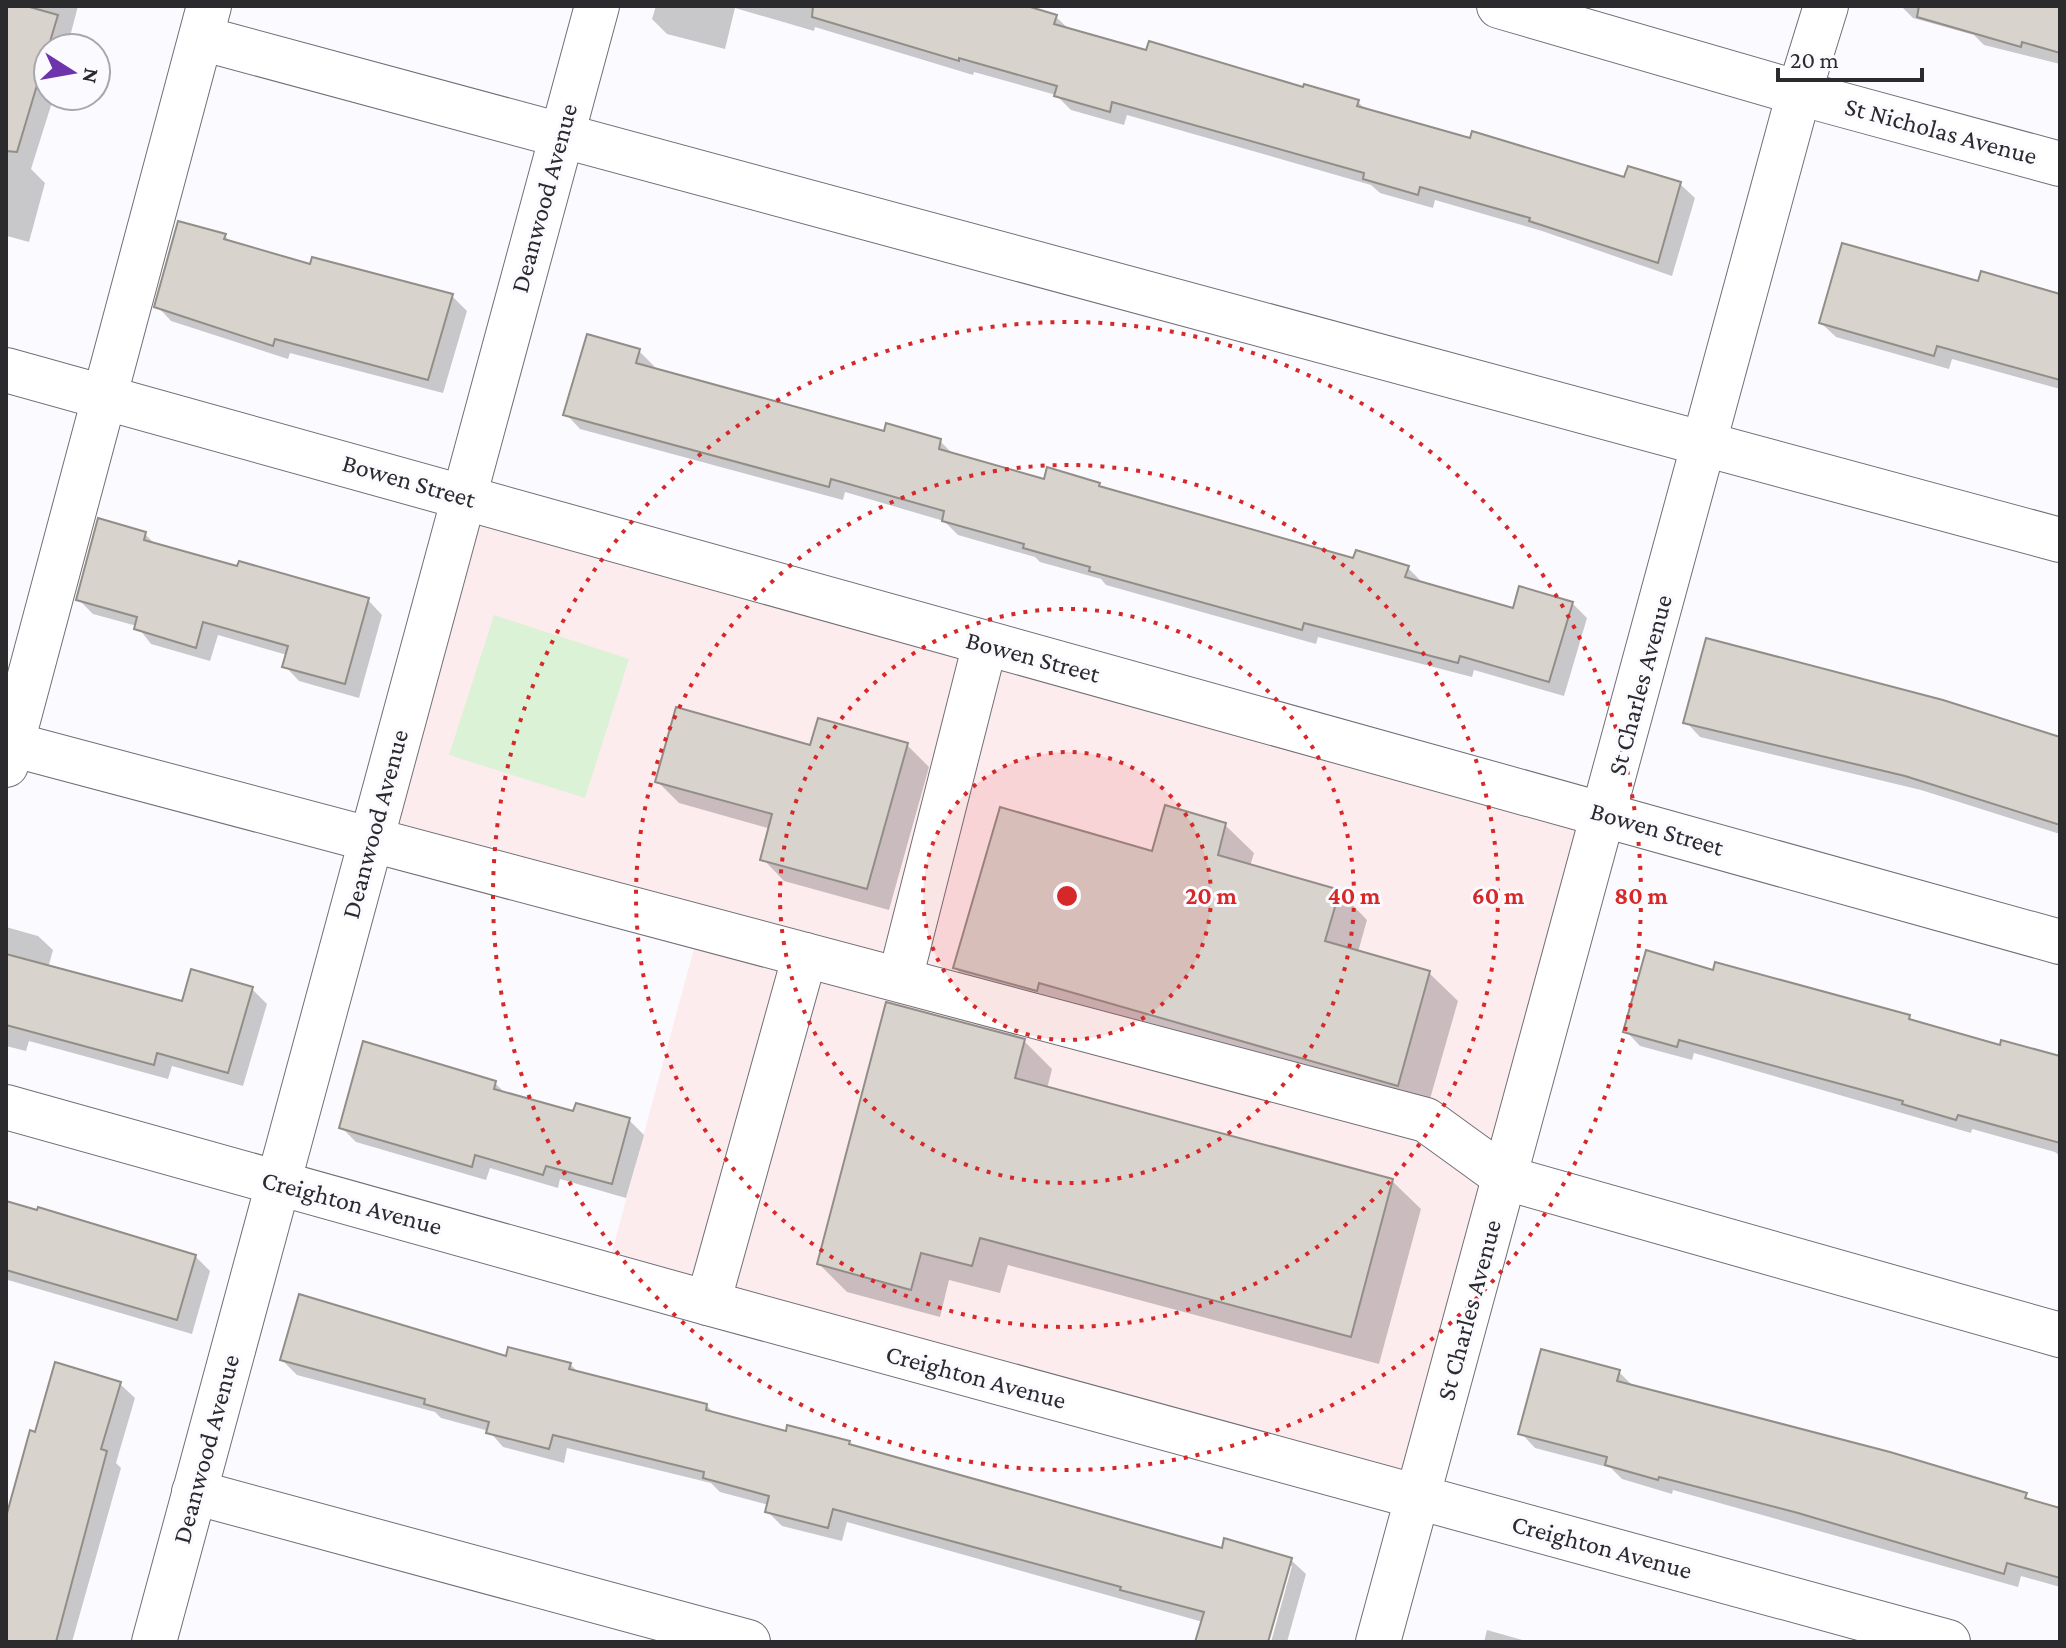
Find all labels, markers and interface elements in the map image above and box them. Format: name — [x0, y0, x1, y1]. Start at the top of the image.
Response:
north arrow — [32, 32, 112, 112]
scale bar — [1778, 32, 1922, 82]
text: 20 m — [1790, 46, 1839, 73]
text: N — [77, 66, 105, 85]
street label: St Nicholas Avenue — [1842, 91, 2040, 171]
street label: Deanwood Avenue — [505, 100, 583, 296]
street label: Bowen Street — [339, 448, 479, 514]
street label: St Charles Avenue — [1602, 591, 1678, 779]
street label: Bowen Street — [963, 625, 1103, 689]
street label: Deanwood Avenue — [336, 726, 414, 922]
street label: Bowen Street — [1587, 796, 1727, 862]
centre of rings — [1053, 882, 1081, 910]
text: 20 m — [1185, 882, 1238, 909]
text: 40 m — [1328, 882, 1381, 909]
text: 60 m — [1472, 882, 1525, 909]
text: 80 m — [1614, 882, 1668, 909]
street label: Creighton Avenue — [259, 1165, 445, 1241]
street label: St Charles Avenue — [1431, 1216, 1507, 1404]
street label: Creighton Avenue — [883, 1339, 1069, 1415]
street label: Deanwood Avenue — [167, 1351, 245, 1547]
street label: Creighton Avenue — [1509, 1509, 1695, 1585]

